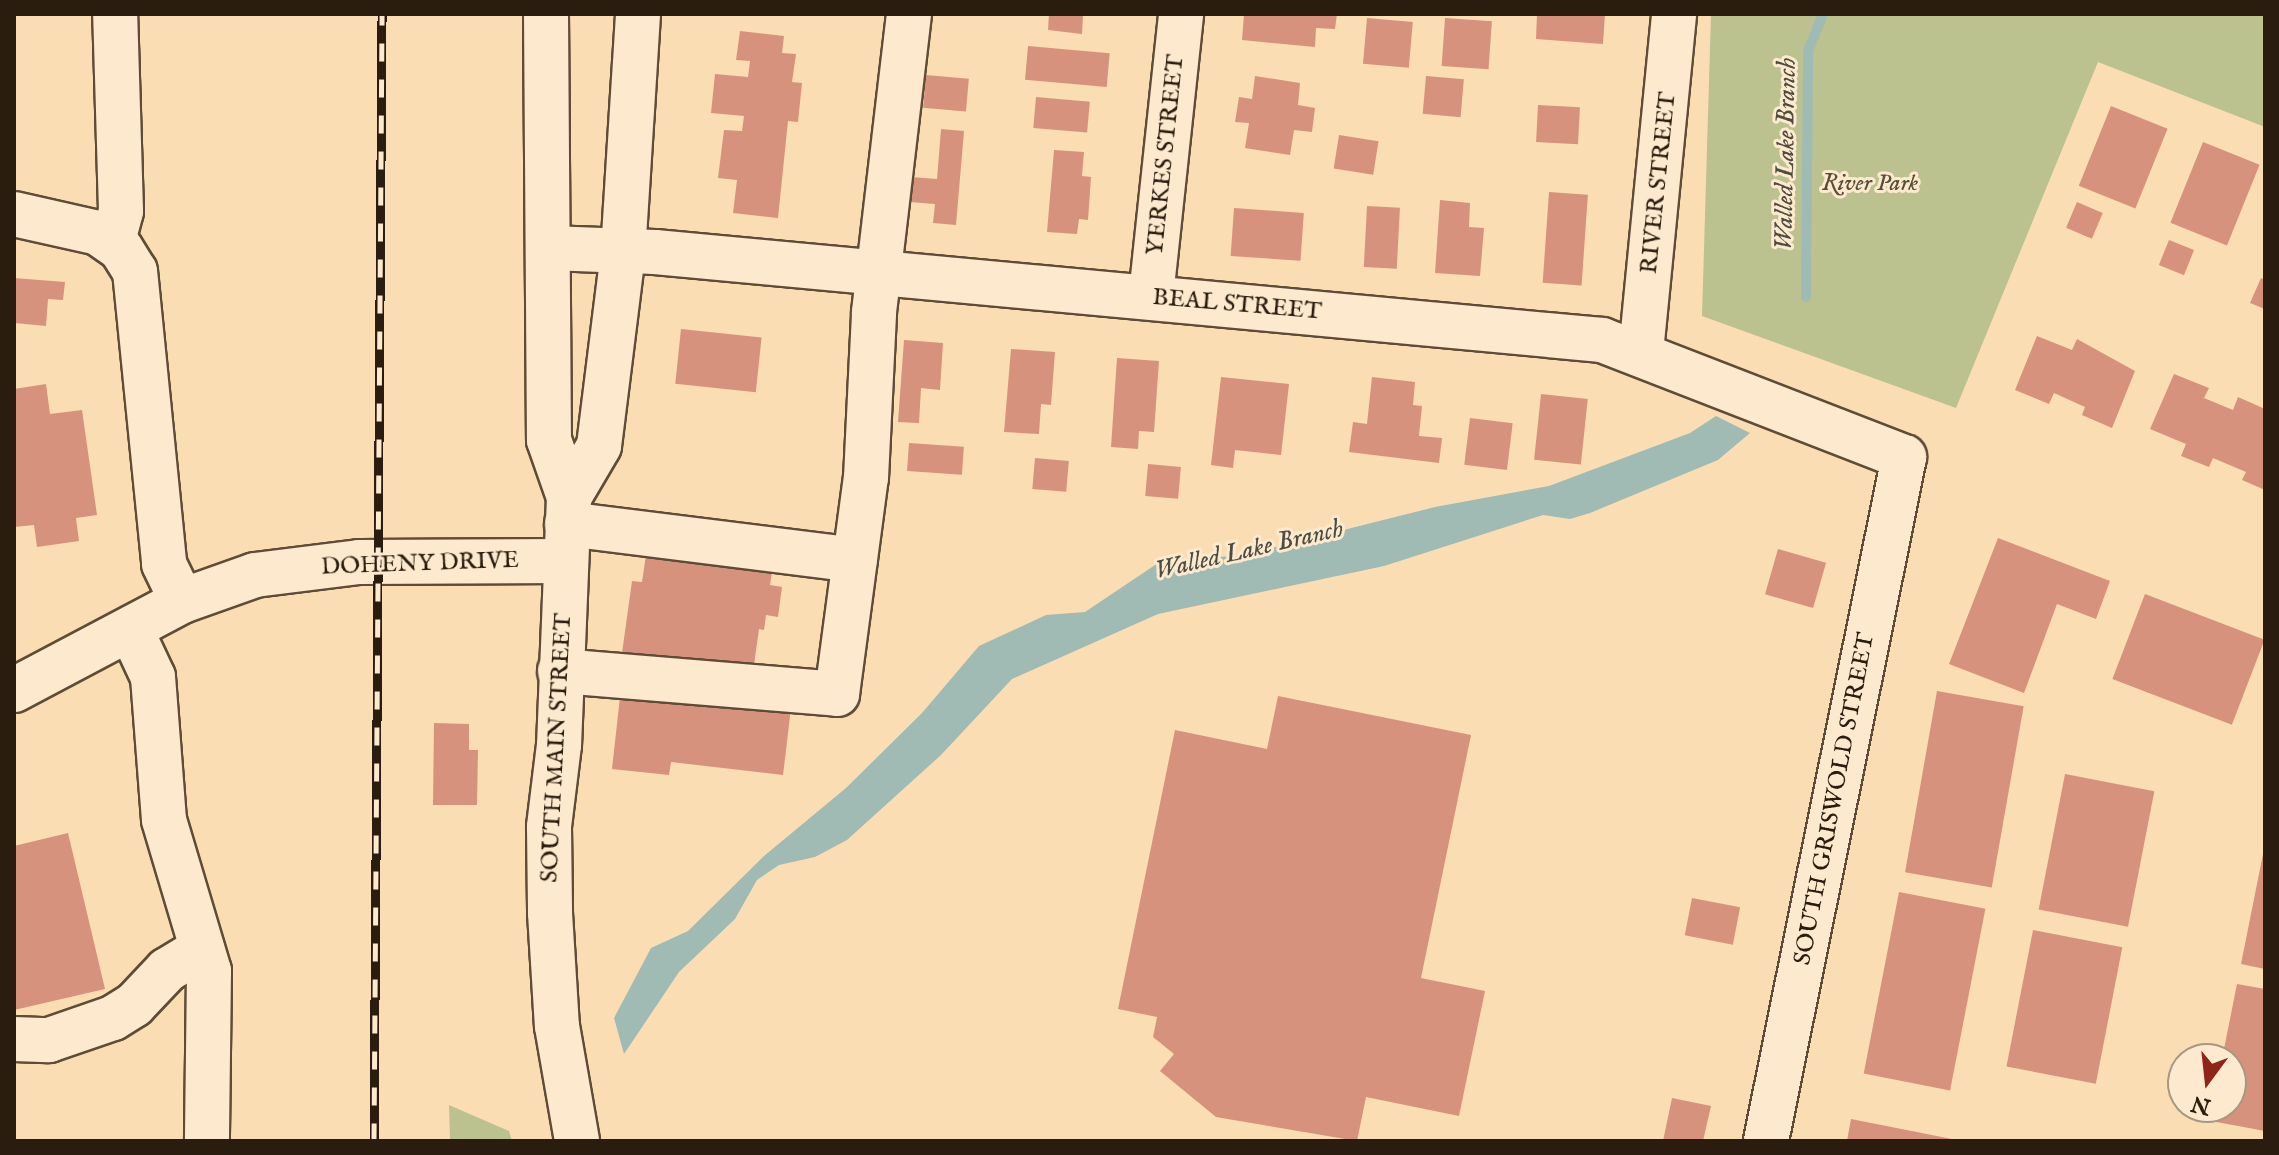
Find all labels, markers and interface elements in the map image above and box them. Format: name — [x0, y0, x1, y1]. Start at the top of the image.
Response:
street label: YERKES STREET — [1141, 53, 1191, 257]
water label: Walled Lake Branch — [1769, 57, 1803, 251]
street label: RIVER STREET — [1635, 91, 1683, 275]
park label: River Park — [1822, 170, 1918, 198]
street label: BEAL STREET — [1151, 283, 1323, 327]
water label: Walled Lake Branch — [1152, 513, 1346, 587]
street label: DOHENY DRIVE — [320, 546, 520, 582]
street label: SOUTH MAIN STREET — [536, 613, 578, 883]
street label: SOUTH GRISWOLD STREET — [1789, 630, 1881, 968]
north arrow — [2167, 1043, 2247, 1123]
text: N — [2188, 1088, 2214, 1120]

